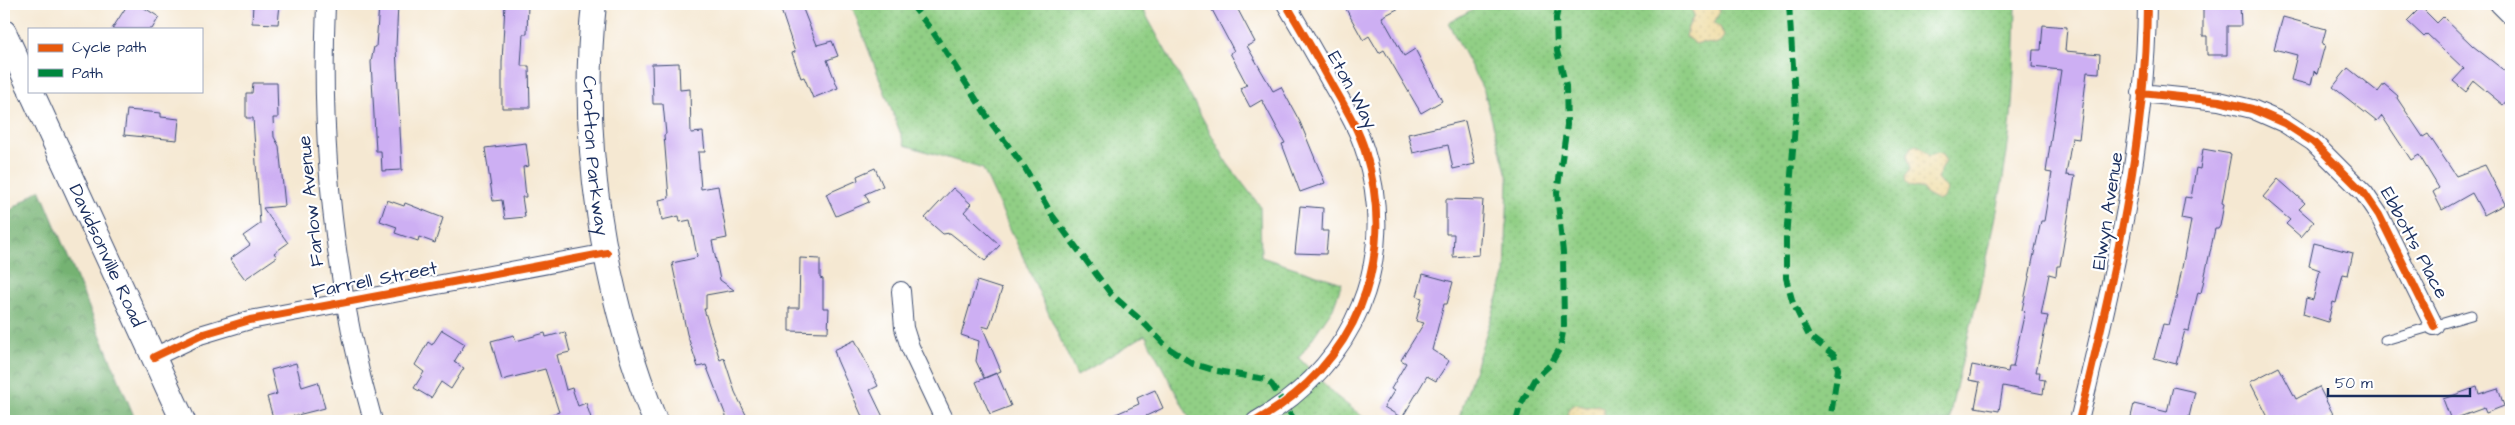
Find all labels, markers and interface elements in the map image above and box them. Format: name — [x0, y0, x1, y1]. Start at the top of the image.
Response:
legend — [28, 28, 202, 92]
text: Cycle path — [72, 37, 147, 59]
street label: Eton Way — [1319, 46, 1384, 135]
text: Path — [72, 63, 103, 84]
street label: Crofton Parkway — [576, 75, 616, 238]
street label: Farlow Avenue — [291, 134, 331, 268]
street label: Elwyn Avenue — [2085, 150, 2132, 272]
street label: Davidsonville Road — [62, 180, 151, 331]
street label: Ebbotts Place — [2373, 182, 2455, 304]
street label: Farrell Street — [310, 255, 440, 305]
scale bar — [2328, 365, 2470, 397]
text: 50 m — [2335, 373, 2373, 394]

